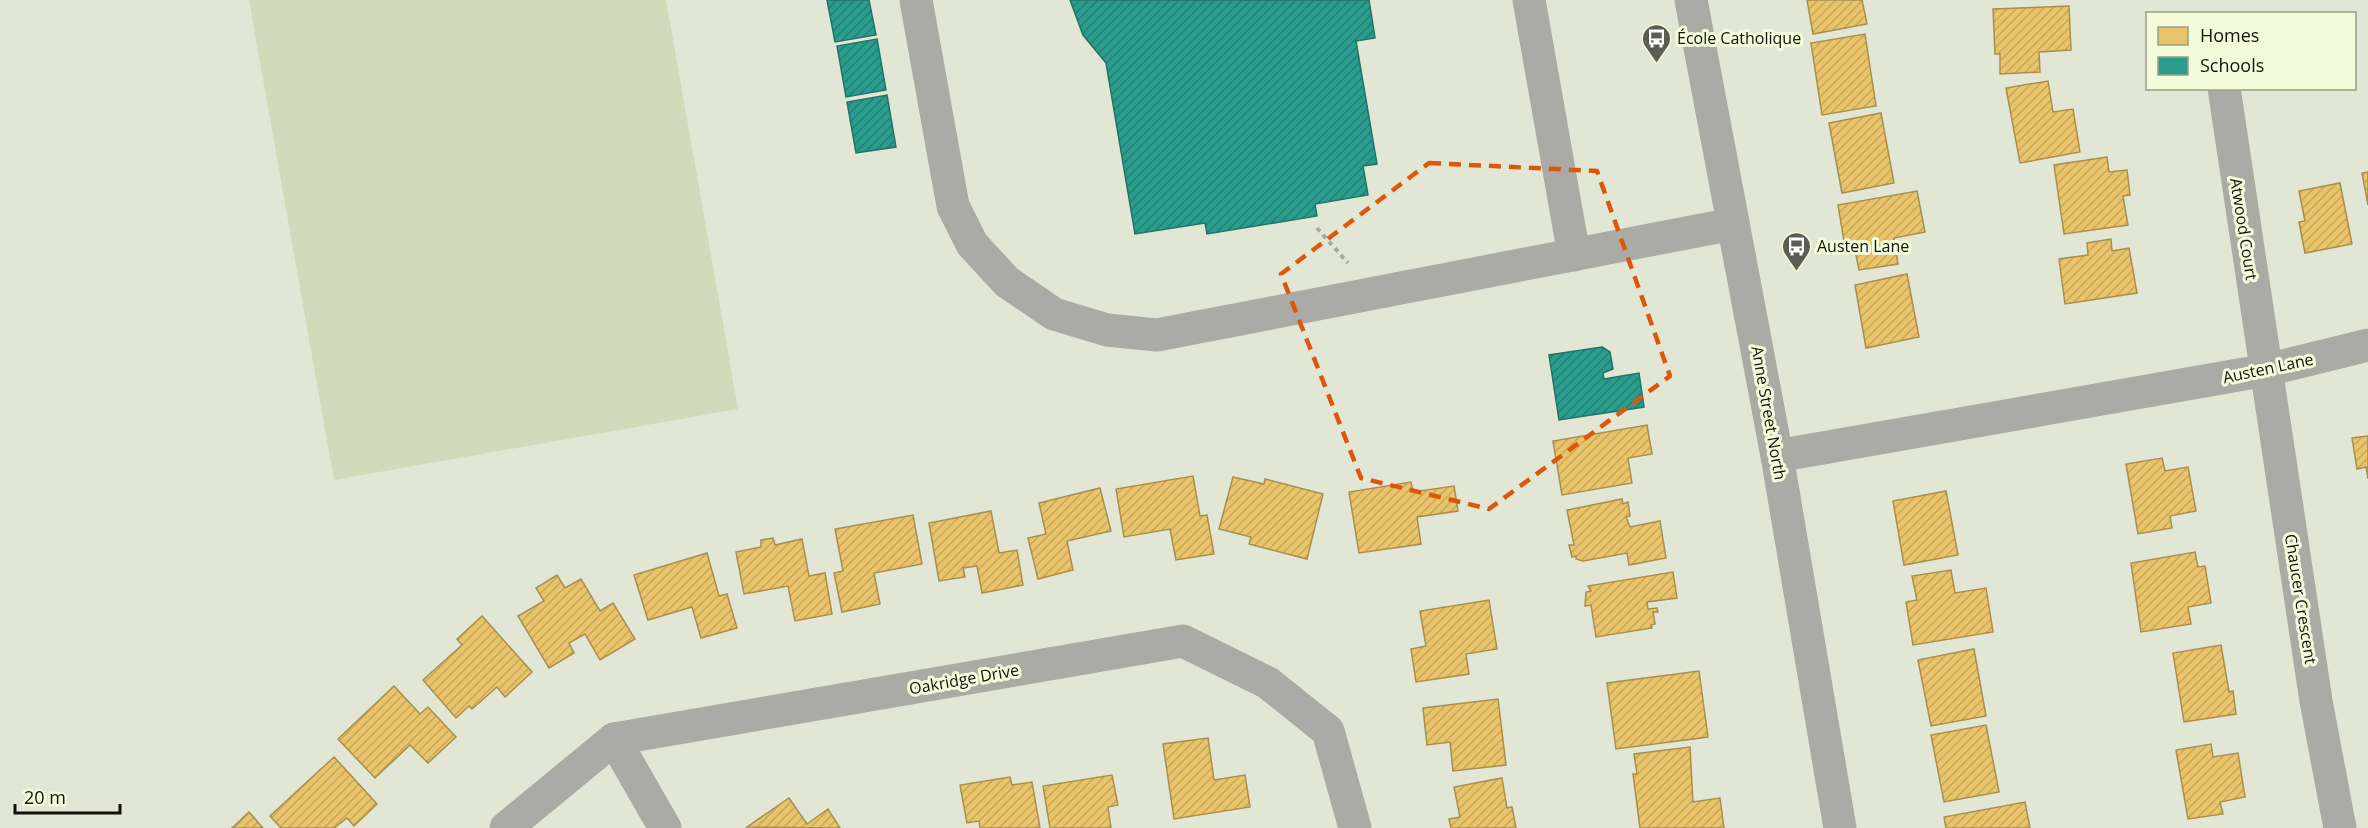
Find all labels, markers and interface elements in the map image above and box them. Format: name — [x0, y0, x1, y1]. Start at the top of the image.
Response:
legend — [2146, 12, 2356, 90]
bus stop icon: École Catholique — [1640, 22, 1672, 64]
text: Homes — [2200, 23, 2259, 47]
place label: École Catholique — [1677, 27, 1801, 49]
text: Schools — [2200, 53, 2264, 77]
street label: Atwood Court — [2225, 176, 2263, 282]
bus stop icon: Austen Lane — [1780, 230, 1812, 272]
place label: Austen Lane — [1817, 235, 1909, 257]
street label: Anne Street North — [1746, 344, 1792, 482]
street label: Austen Lane — [2221, 348, 2315, 388]
street label: Chaucer Crescent — [2280, 532, 2322, 666]
street label: Oakridge Drive — [907, 659, 1021, 699]
scale bar — [15, 777, 120, 815]
text: 20 m — [24, 785, 66, 809]

